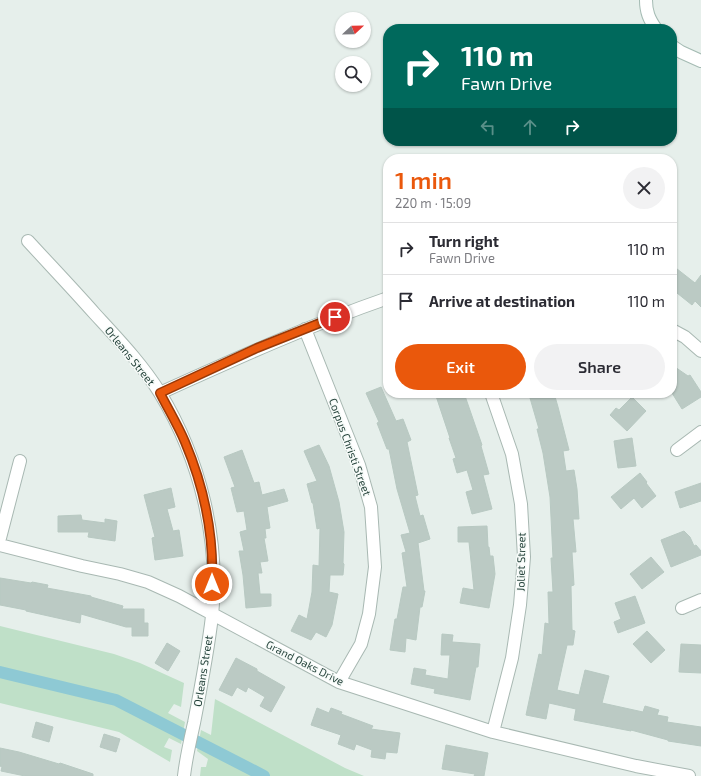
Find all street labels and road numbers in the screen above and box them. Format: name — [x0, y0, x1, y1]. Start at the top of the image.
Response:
street label: Orleans Street — [103, 324, 158, 388]
street label: Corpus Christi Street — [327, 396, 374, 497]
street label: Joliet Street — [513, 532, 528, 592]
street label: Orleans Street — [190, 634, 215, 707]
street label: Grand Oaks Drive — [264, 637, 346, 688]

